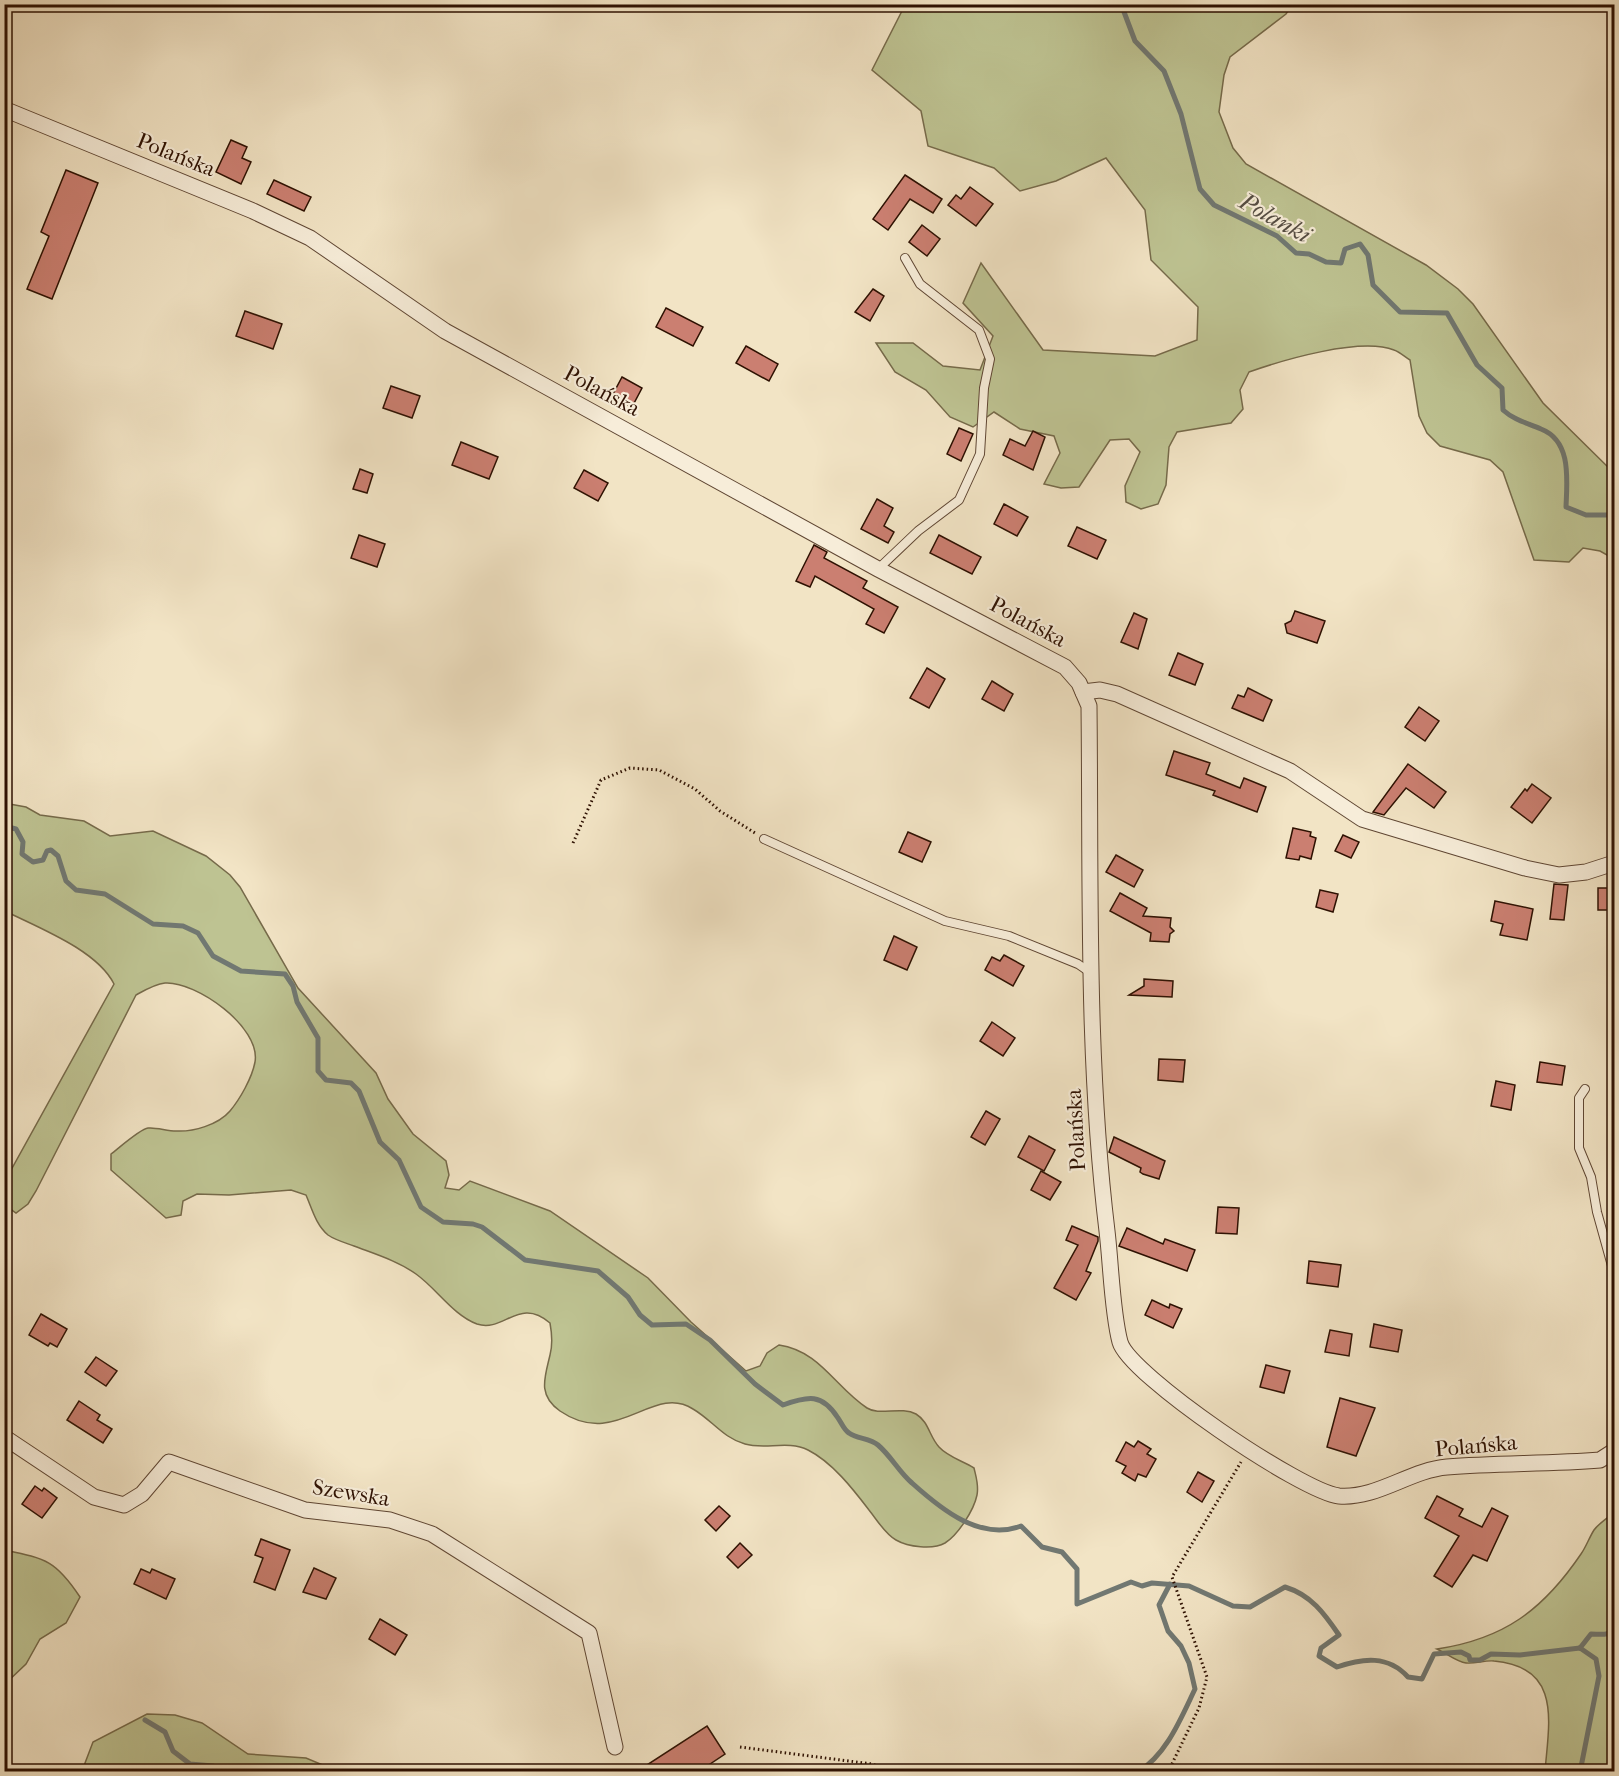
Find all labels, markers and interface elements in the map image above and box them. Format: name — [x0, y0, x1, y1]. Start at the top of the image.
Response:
street label: Polańska — [133, 128, 220, 183]
water label: Polanki — [1234, 187, 1317, 250]
street label: Polańska — [560, 360, 645, 422]
street label: Polańska — [986, 591, 1071, 653]
street label: Polańska — [1061, 1087, 1091, 1172]
street label: Polańska — [1434, 1429, 1519, 1463]
street label: Szewska — [311, 1474, 392, 1512]

